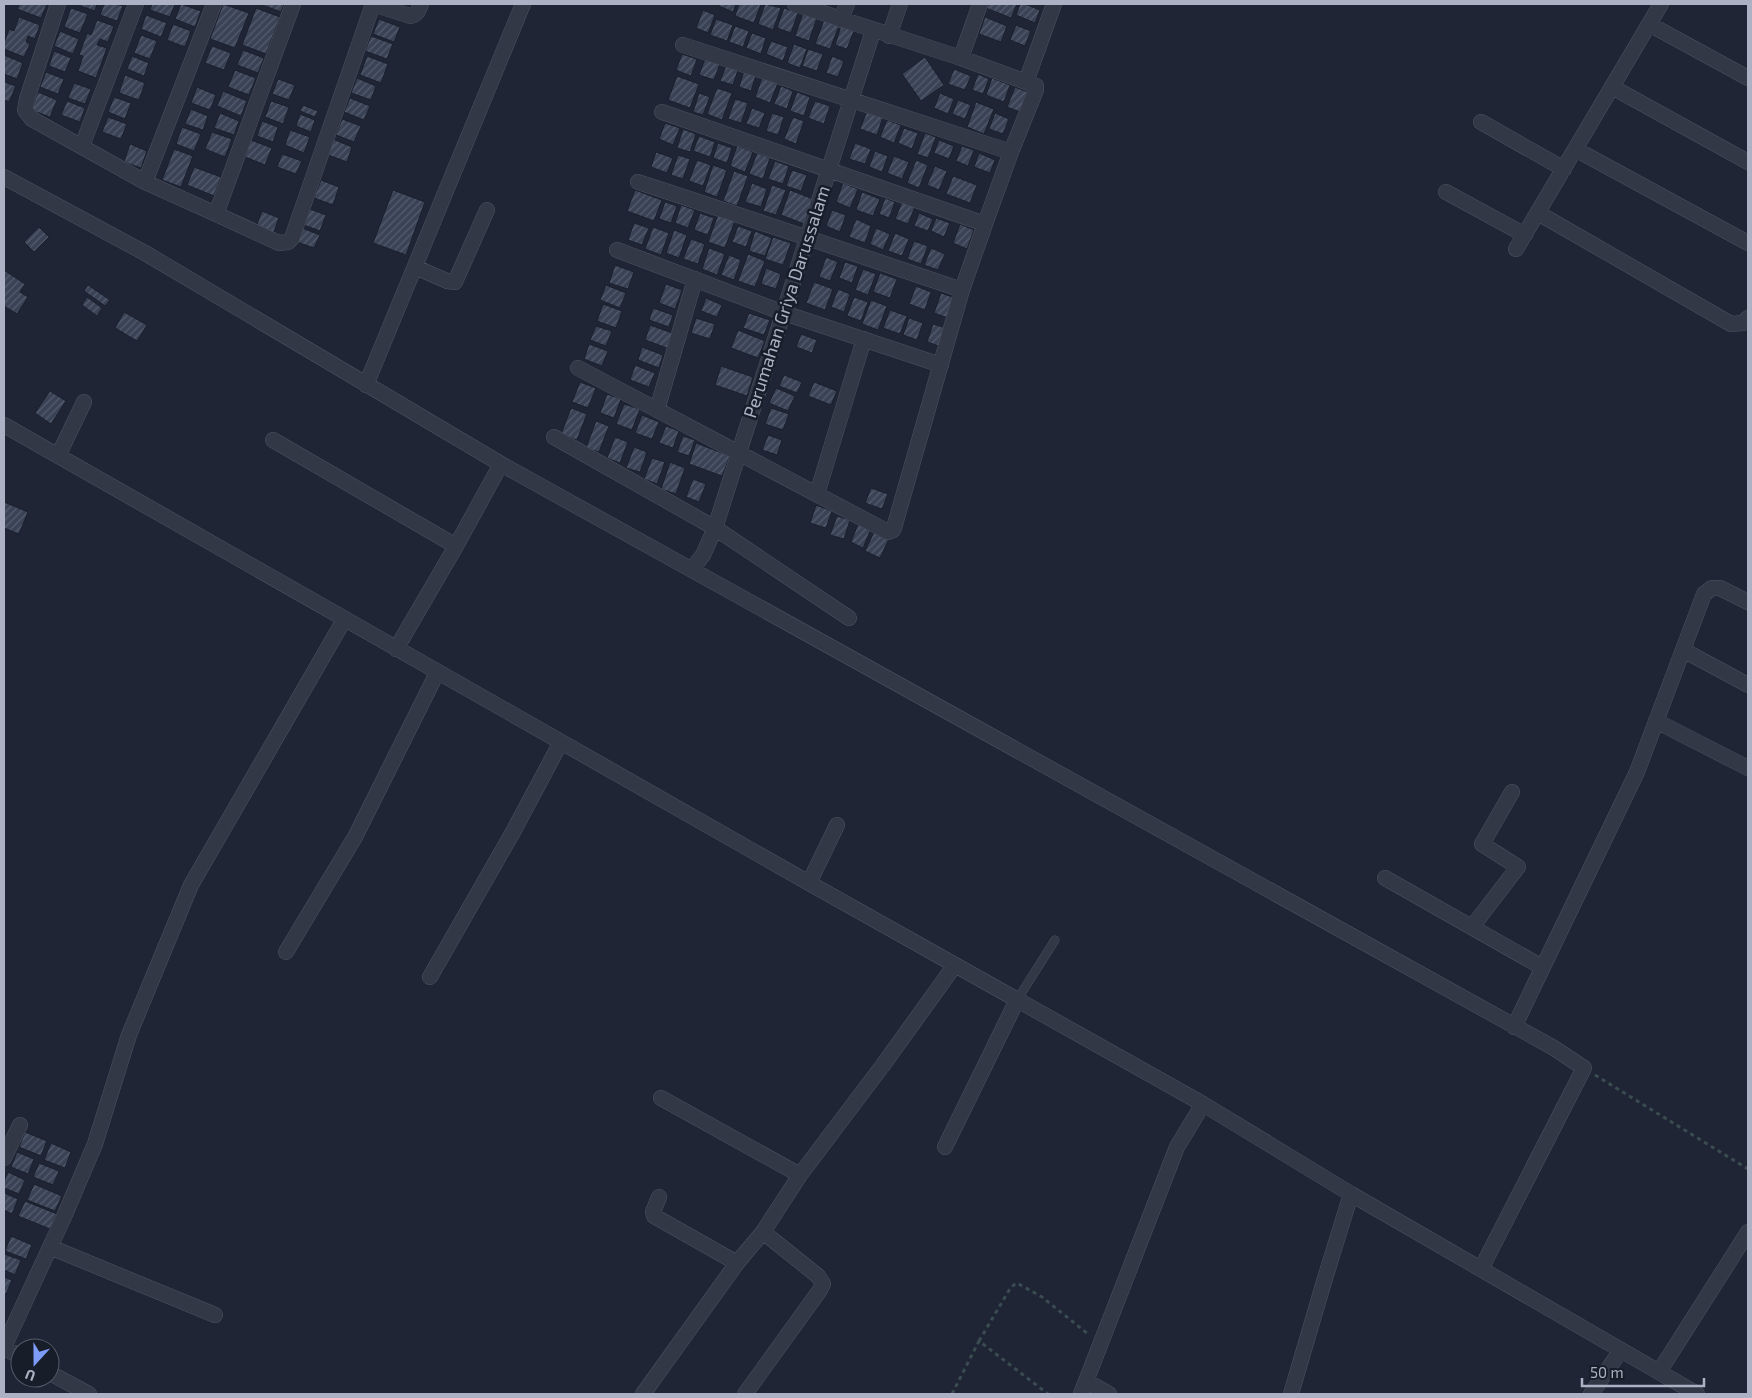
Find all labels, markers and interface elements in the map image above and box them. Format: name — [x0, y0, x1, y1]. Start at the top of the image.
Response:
street label: Perumahan Griya Darussalam — [738, 183, 834, 421]
north arrow — [10, 1338, 60, 1388]
scale bar — [1582, 1356, 1704, 1388]
text: 50 m — [1590, 1363, 1624, 1381]
text: U — [23, 1366, 38, 1385]

